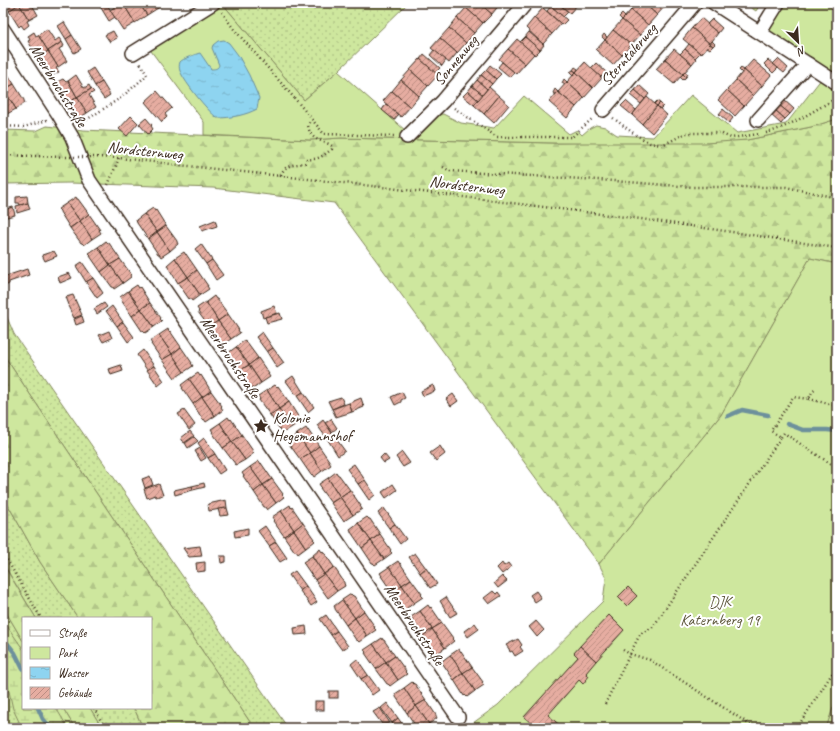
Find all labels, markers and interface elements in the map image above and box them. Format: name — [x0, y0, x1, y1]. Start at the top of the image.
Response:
street label: Sterntalerweg — [596, 18, 662, 90]
north arrow — [778, 22, 818, 62]
street label: Sonnenweg — [429, 31, 483, 90]
street label: Meerbruchstraße — [25, 40, 93, 132]
text: N — [794, 43, 808, 60]
street label: Nordsternweg — [106, 137, 185, 165]
street label: Nordsternweg — [428, 171, 507, 201]
street label: Meerbruchstraße — [196, 313, 266, 404]
place label: Kolonie Hegemannshof — [273, 408, 355, 446]
place icon: Kolonie Hegemannshof — [252, 417, 270, 435]
street label: Meerbruchstraße — [380, 580, 450, 671]
park label: DJK Katernberg 19 — [680, 592, 762, 630]
legend — [22, 617, 152, 709]
text: Straße — [58, 625, 87, 641]
text: Park — [58, 645, 79, 661]
text: Wasser — [58, 665, 90, 681]
text: Gebäude — [58, 685, 92, 701]

